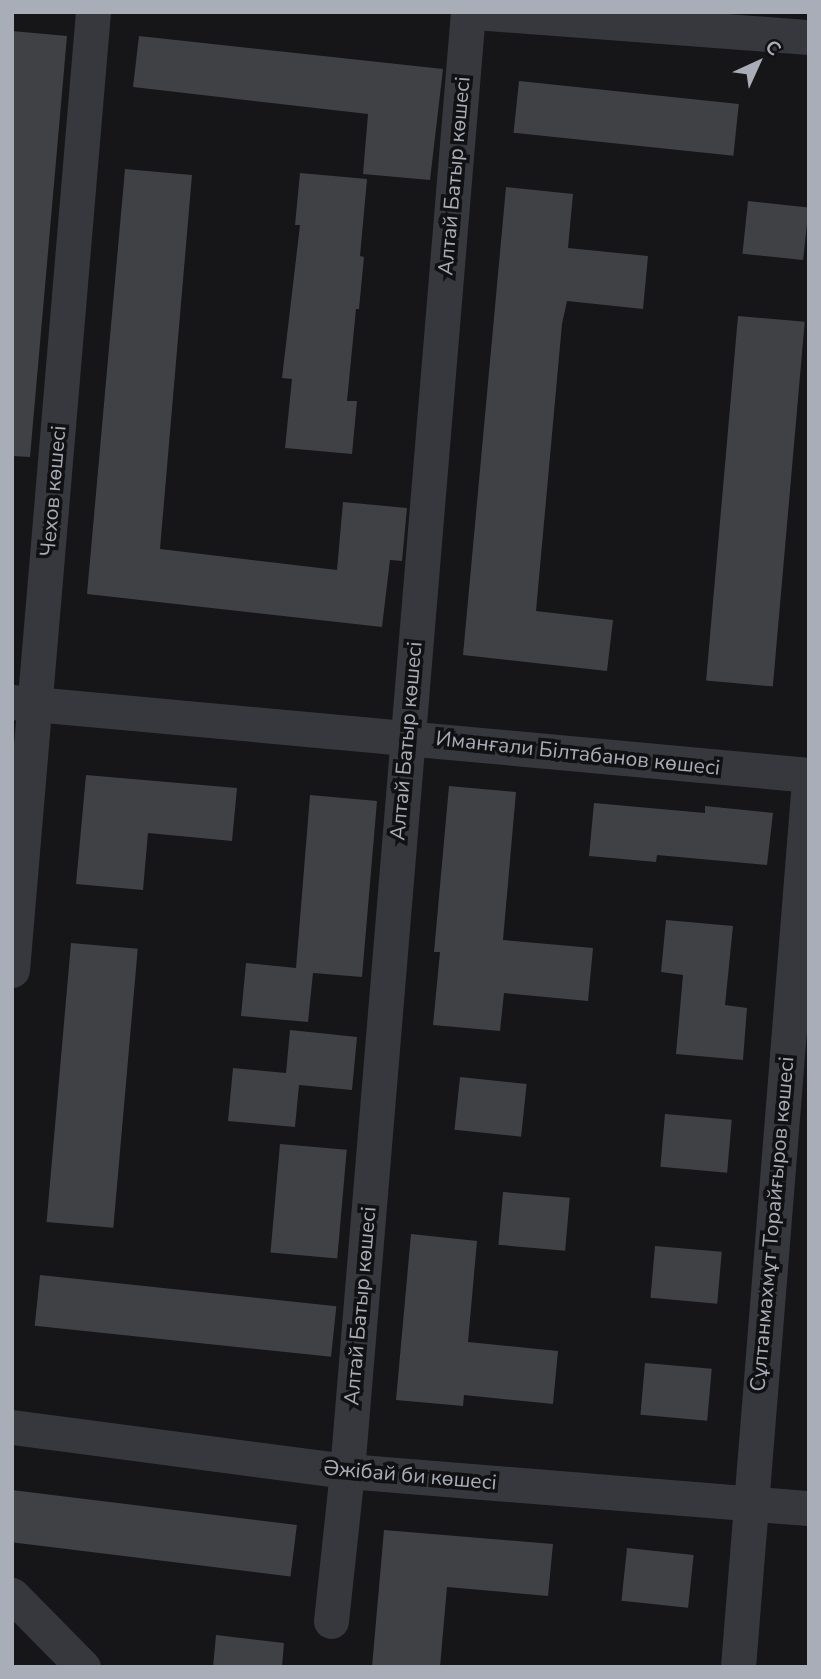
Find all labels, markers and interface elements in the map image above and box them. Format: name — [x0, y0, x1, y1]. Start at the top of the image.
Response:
north arrow — [723, 28, 793, 98]
text: С — [759, 34, 787, 62]
street label: Алтай Батыр көшесі — [433, 76, 475, 276]
street label: Чехов көшесі — [35, 425, 71, 557]
street label: Алтай Батыр көшесі — [385, 641, 427, 841]
street label: Иманғали Білтабанов көшесі — [435, 726, 721, 780]
street label: Сұлтанмахмұт Торайғыров көшесі — [745, 1055, 799, 1393]
street label: Алтай Батыр көшесі — [339, 1206, 381, 1406]
street label: Әжібай би көшесі — [322, 1455, 498, 1495]

